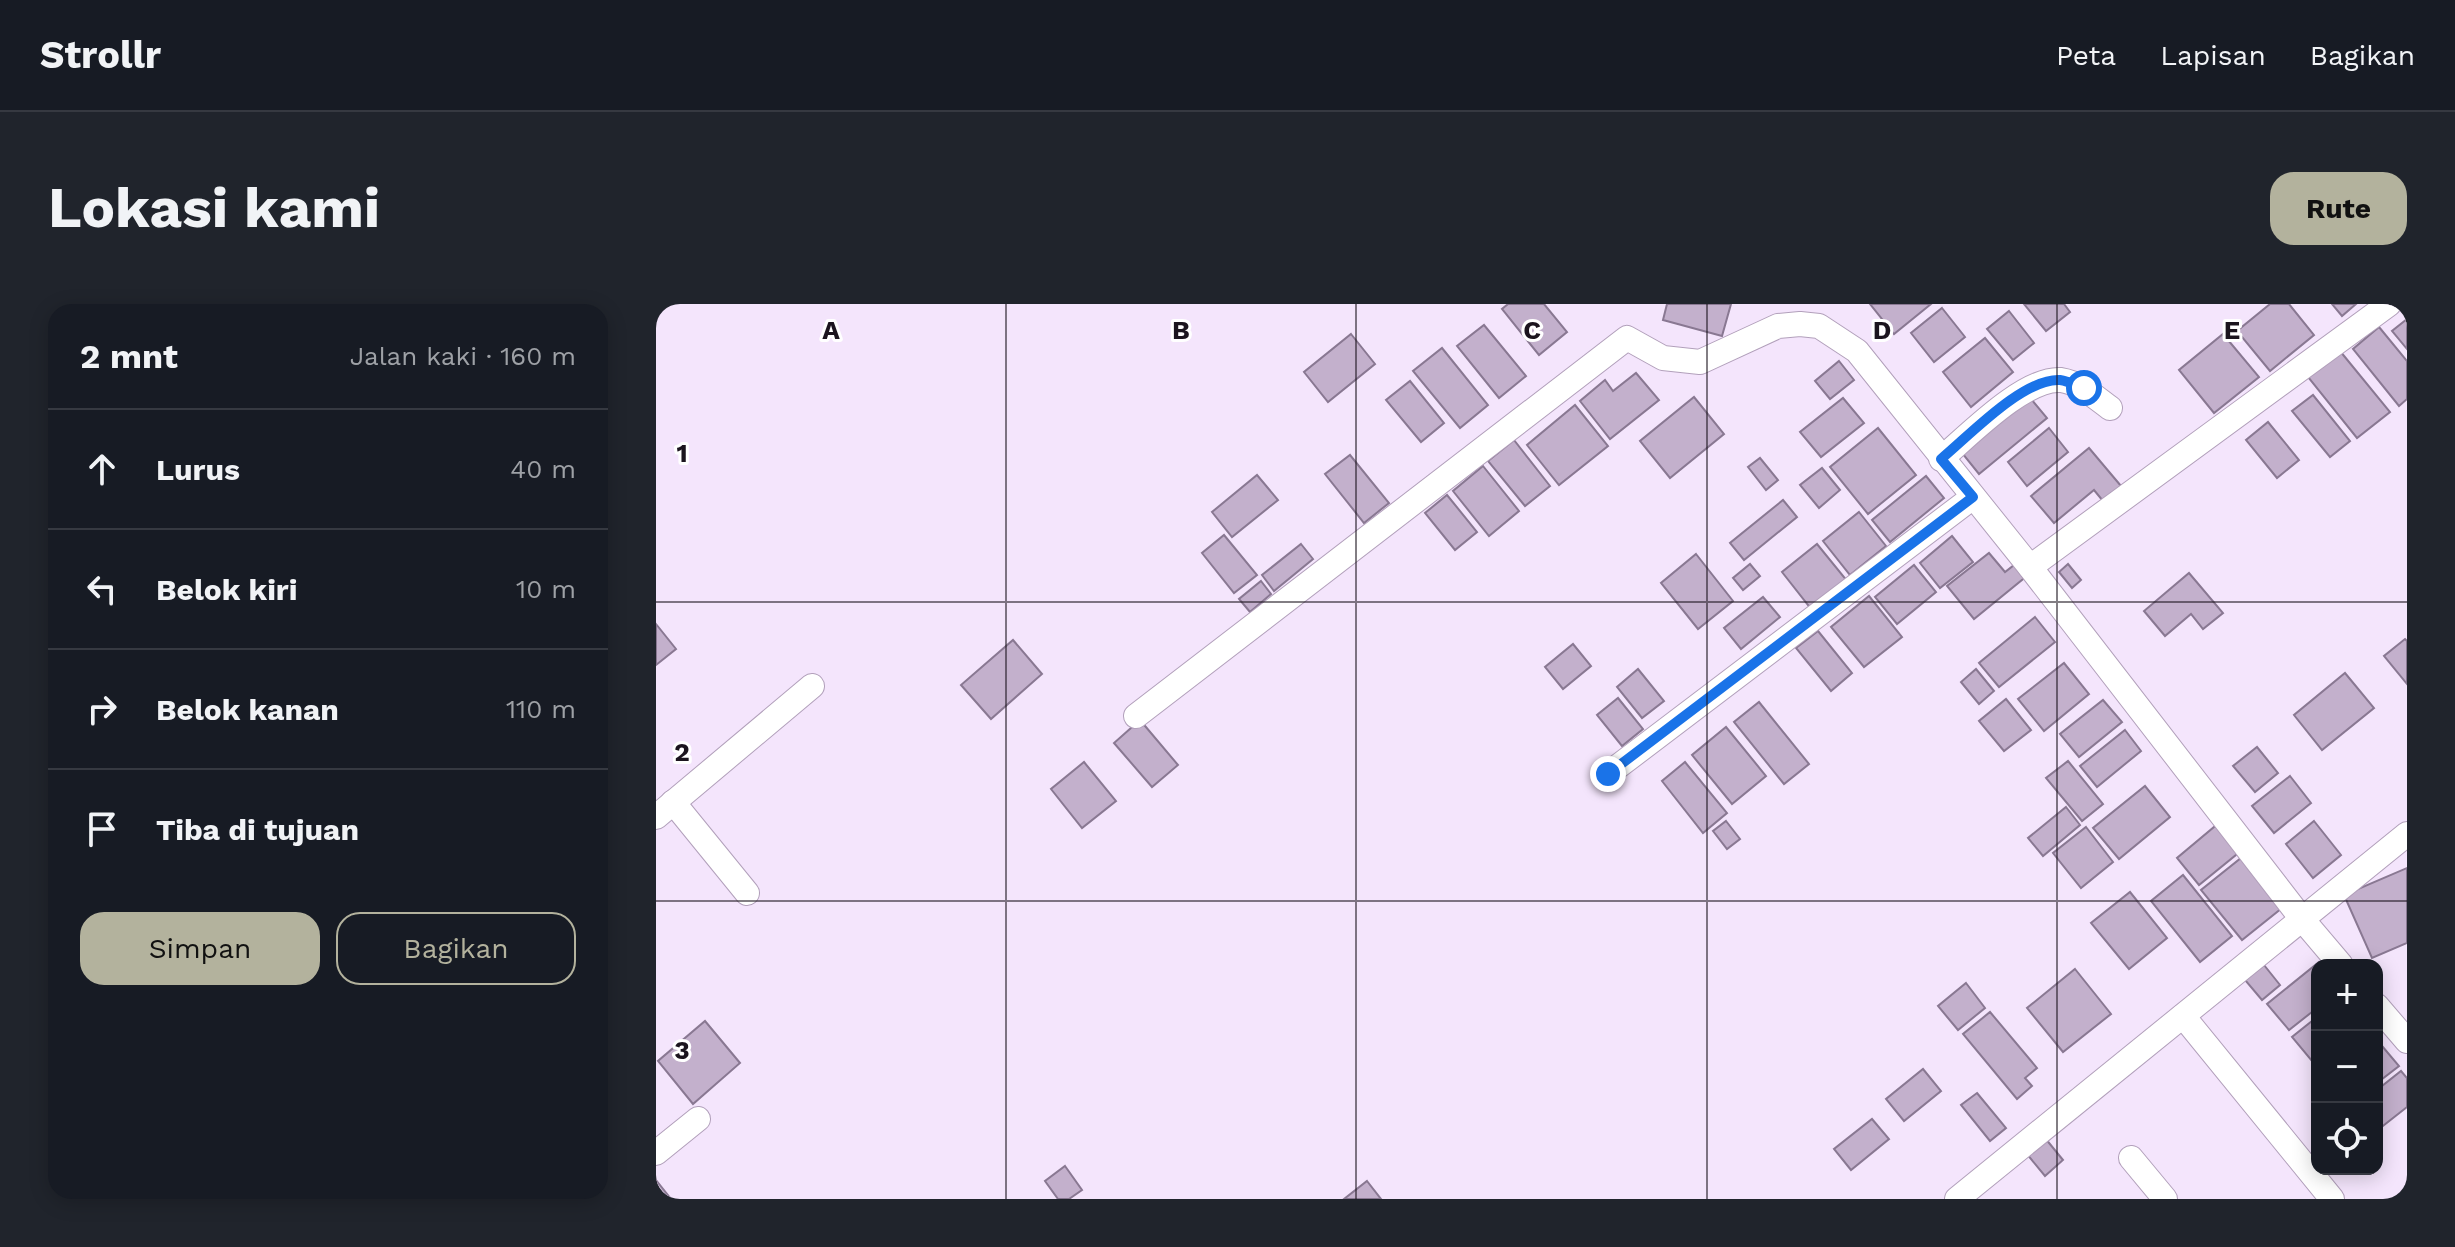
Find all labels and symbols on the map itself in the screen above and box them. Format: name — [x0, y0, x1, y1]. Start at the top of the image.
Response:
text: A — [822, 315, 840, 345]
text: B — [1172, 315, 1190, 345]
text: C — [1523, 315, 1541, 345]
text: D — [1873, 315, 1891, 345]
text: E — [2224, 315, 2240, 345]
route start — [2066, 370, 2102, 406]
text: 1 — [676, 438, 688, 468]
text: 2 — [674, 737, 690, 767]
route end — [1590, 756, 1626, 792]
text: 3 — [674, 1035, 690, 1065]

